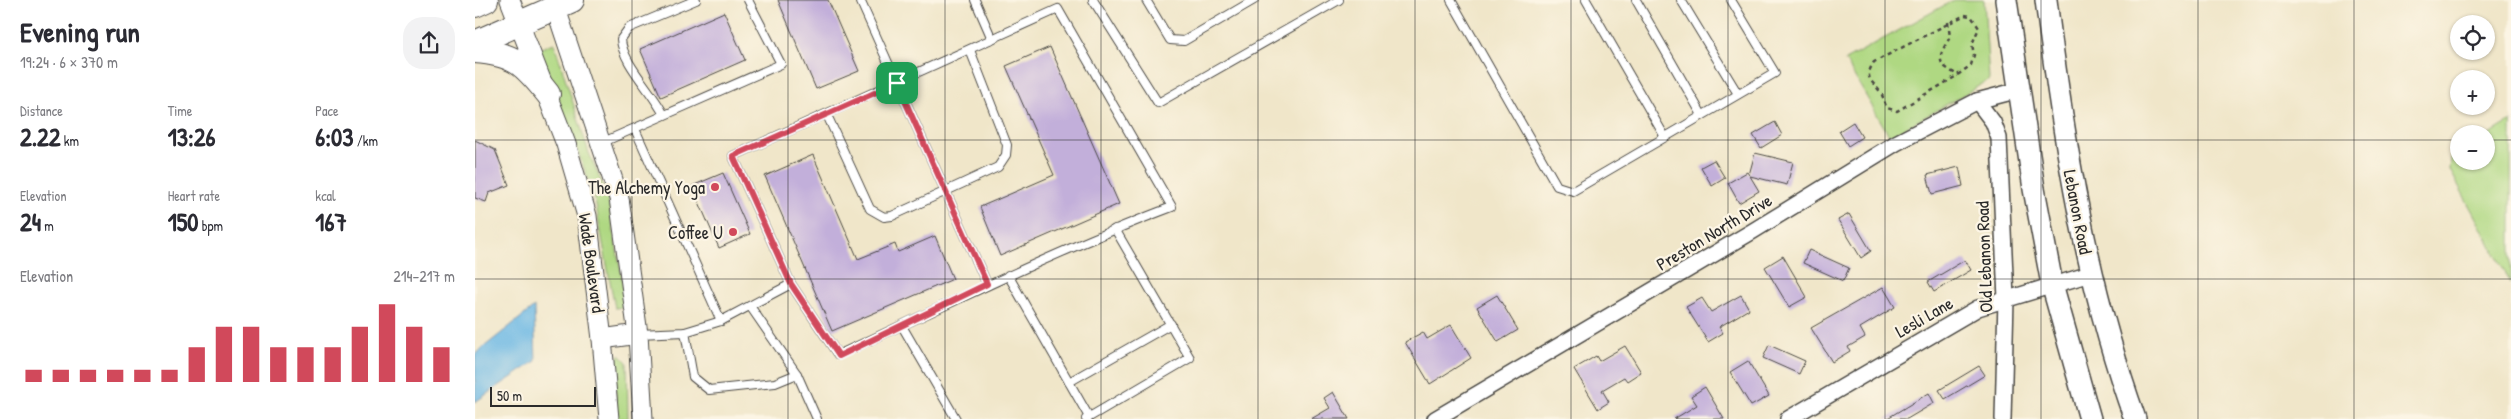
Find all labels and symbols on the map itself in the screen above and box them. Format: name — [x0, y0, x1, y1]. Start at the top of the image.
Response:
pin — [876, 62, 918, 104]
street label: Lebanon Road — [2058, 168, 2098, 256]
place label: The Alchemy Yoga — [588, 175, 705, 200]
marker: The Alchemy Yoga — [709, 181, 721, 193]
street label: Preston North Drive — [1651, 188, 1777, 276]
street label: Old Lebanon Road — [1970, 201, 1998, 313]
street label: Wade Boulevard — [573, 212, 611, 314]
place label: Coffee U — [668, 220, 723, 245]
marker: Coffee U — [727, 226, 739, 238]
street label: Lesli Lane — [1891, 290, 1957, 344]
scale bar — [490, 384, 596, 407]

